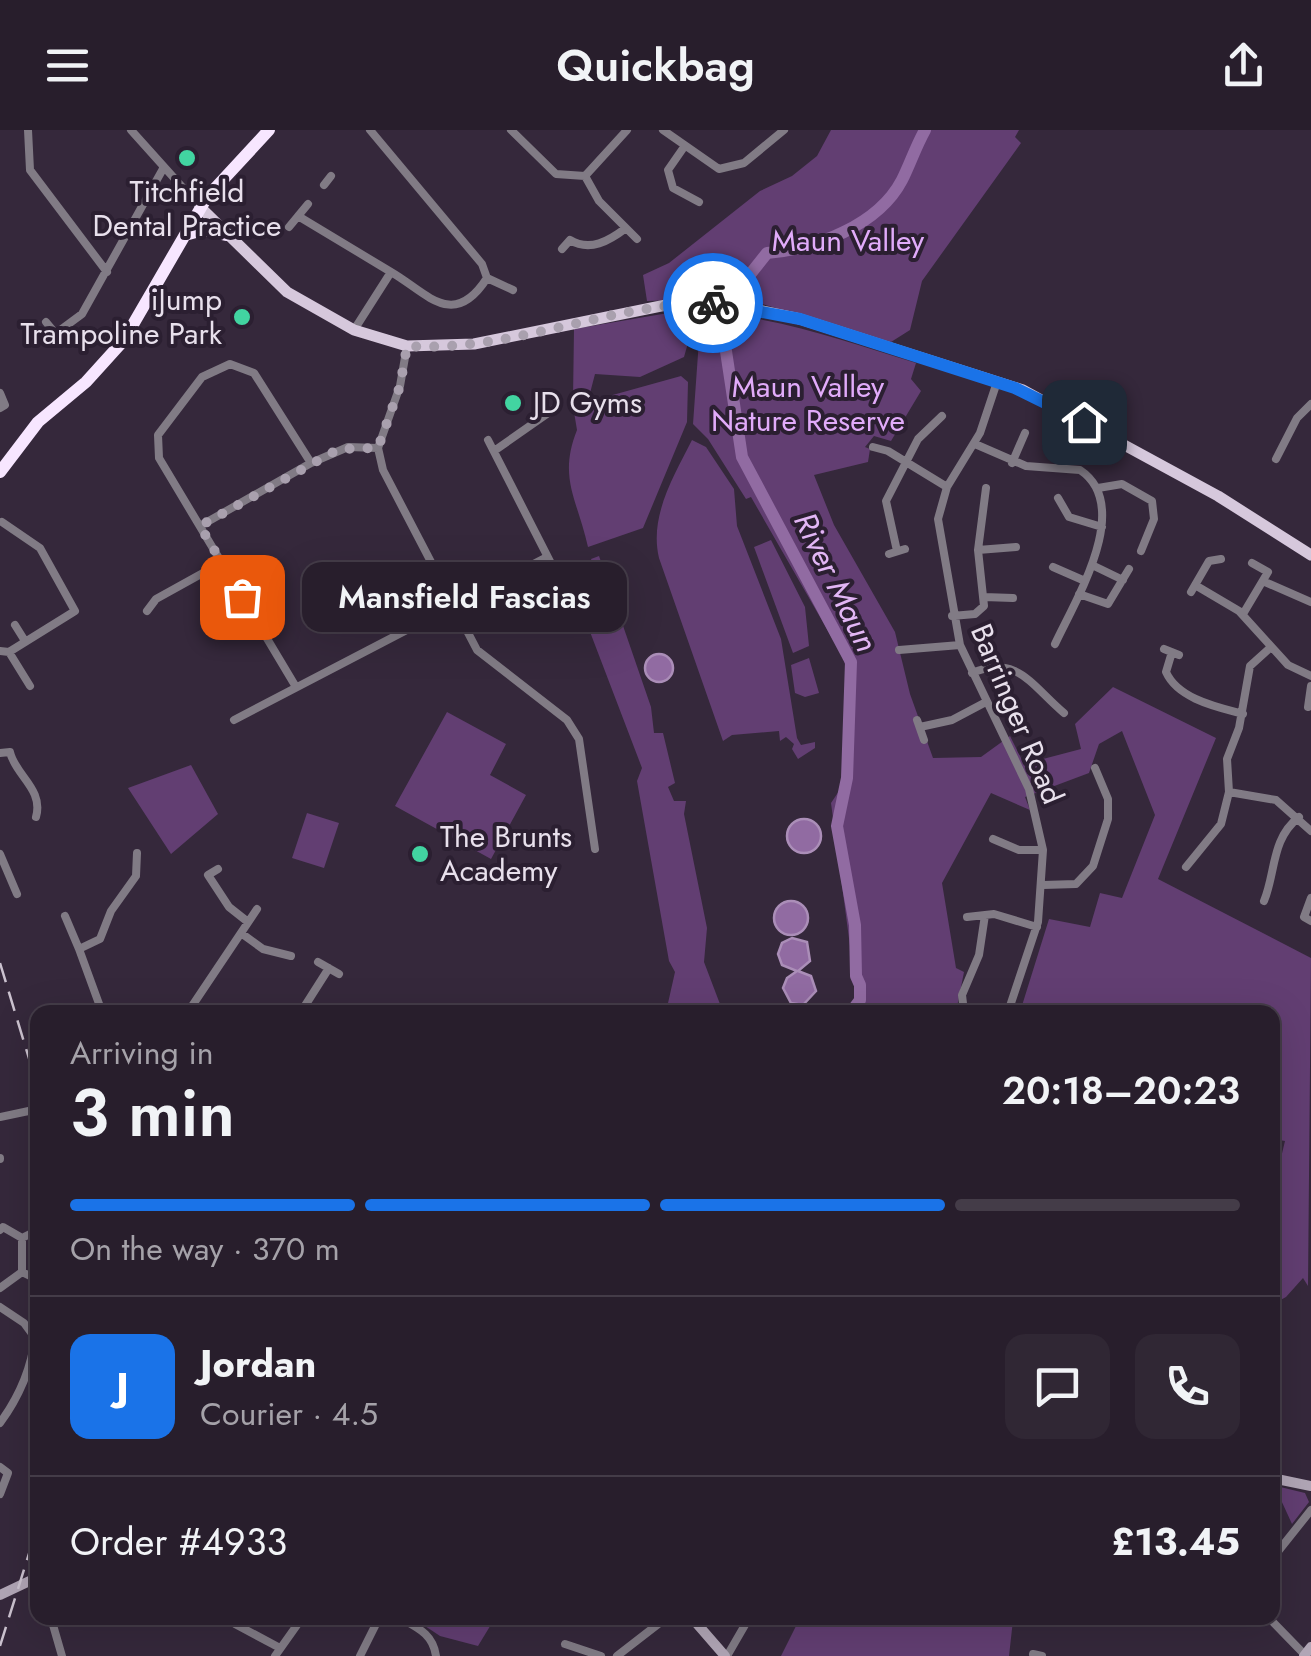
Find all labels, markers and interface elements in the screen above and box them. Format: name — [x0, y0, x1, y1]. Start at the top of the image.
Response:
text: Quickbag — [556, 33, 755, 98]
icon: menu — [40, 38, 95, 93]
icon: share — [1216, 38, 1271, 93]
marker: Titchfield Dental Practice — [176, 147, 198, 169]
place label: Titchfield Dental Practice — [93, 170, 281, 247]
park label: Maun Valley — [772, 219, 925, 262]
courier — [663, 253, 763, 353]
icon: bike — [686, 276, 741, 331]
place label: iJump Trampoline Park — [20, 278, 223, 355]
marker: iJump Trampoline Park — [231, 306, 253, 328]
park label: Maun Valley Nature Reserve — [711, 365, 905, 442]
pin — [1042, 380, 1127, 465]
place label: JD Gyms — [529, 381, 642, 424]
marker: JD Gyms — [502, 392, 524, 414]
icon: home — [1057, 395, 1112, 450]
water label: River Maun — [782, 504, 890, 660]
pin — [200, 555, 285, 640]
callout: Mansfield Fascias — [302, 562, 627, 632]
icon: bag — [215, 570, 270, 625]
text: Mansfield Fascias — [338, 574, 591, 620]
street label: Barringer Road — [960, 617, 1075, 811]
place label: The Brunts Academy — [440, 815, 572, 892]
marker: The Brunts Academy — [409, 843, 431, 865]
text: Arriving in — [70, 1030, 214, 1076]
text: 20:18–20:23 — [1002, 1063, 1240, 1118]
text: 3 min — [70, 1066, 235, 1160]
text: On the way · 370 m — [70, 1226, 340, 1272]
button: chat — [1005, 1334, 1110, 1439]
button: phone — [1135, 1334, 1240, 1439]
text: Jordan — [200, 1336, 316, 1391]
text: J — [116, 1359, 129, 1414]
text: Courier · 4.5 — [200, 1391, 378, 1437]
text: Order #4933 — [70, 1514, 287, 1569]
text: £13.45 — [1111, 1514, 1240, 1569]

